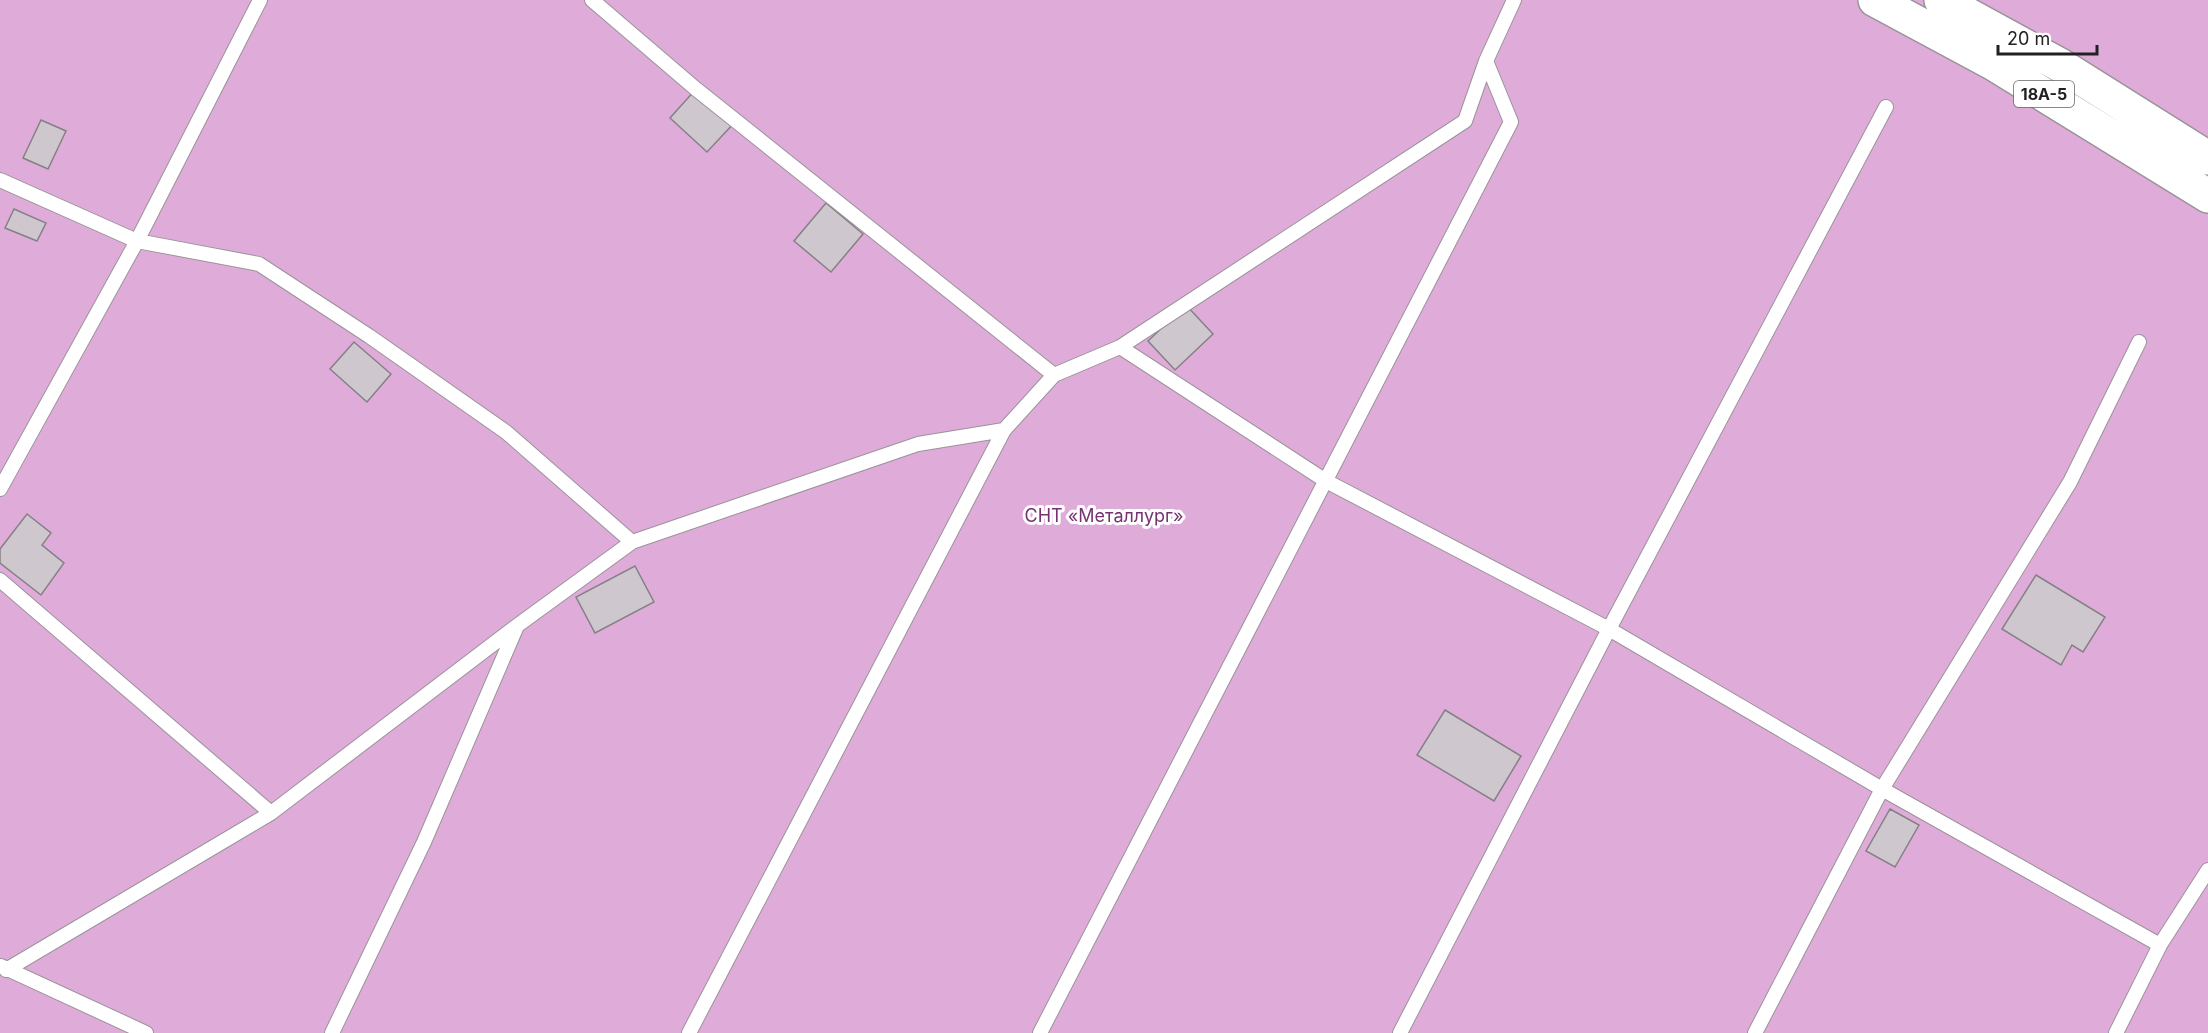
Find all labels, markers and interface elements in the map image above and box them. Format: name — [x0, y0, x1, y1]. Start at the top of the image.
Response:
scale bar — [1998, 18, 2097, 56]
text: 20 m — [2007, 28, 2050, 49]
road number: 18А-5 — [2014, 81, 2074, 107]
park label: СНТ «Металлург» — [1025, 505, 1183, 526]

